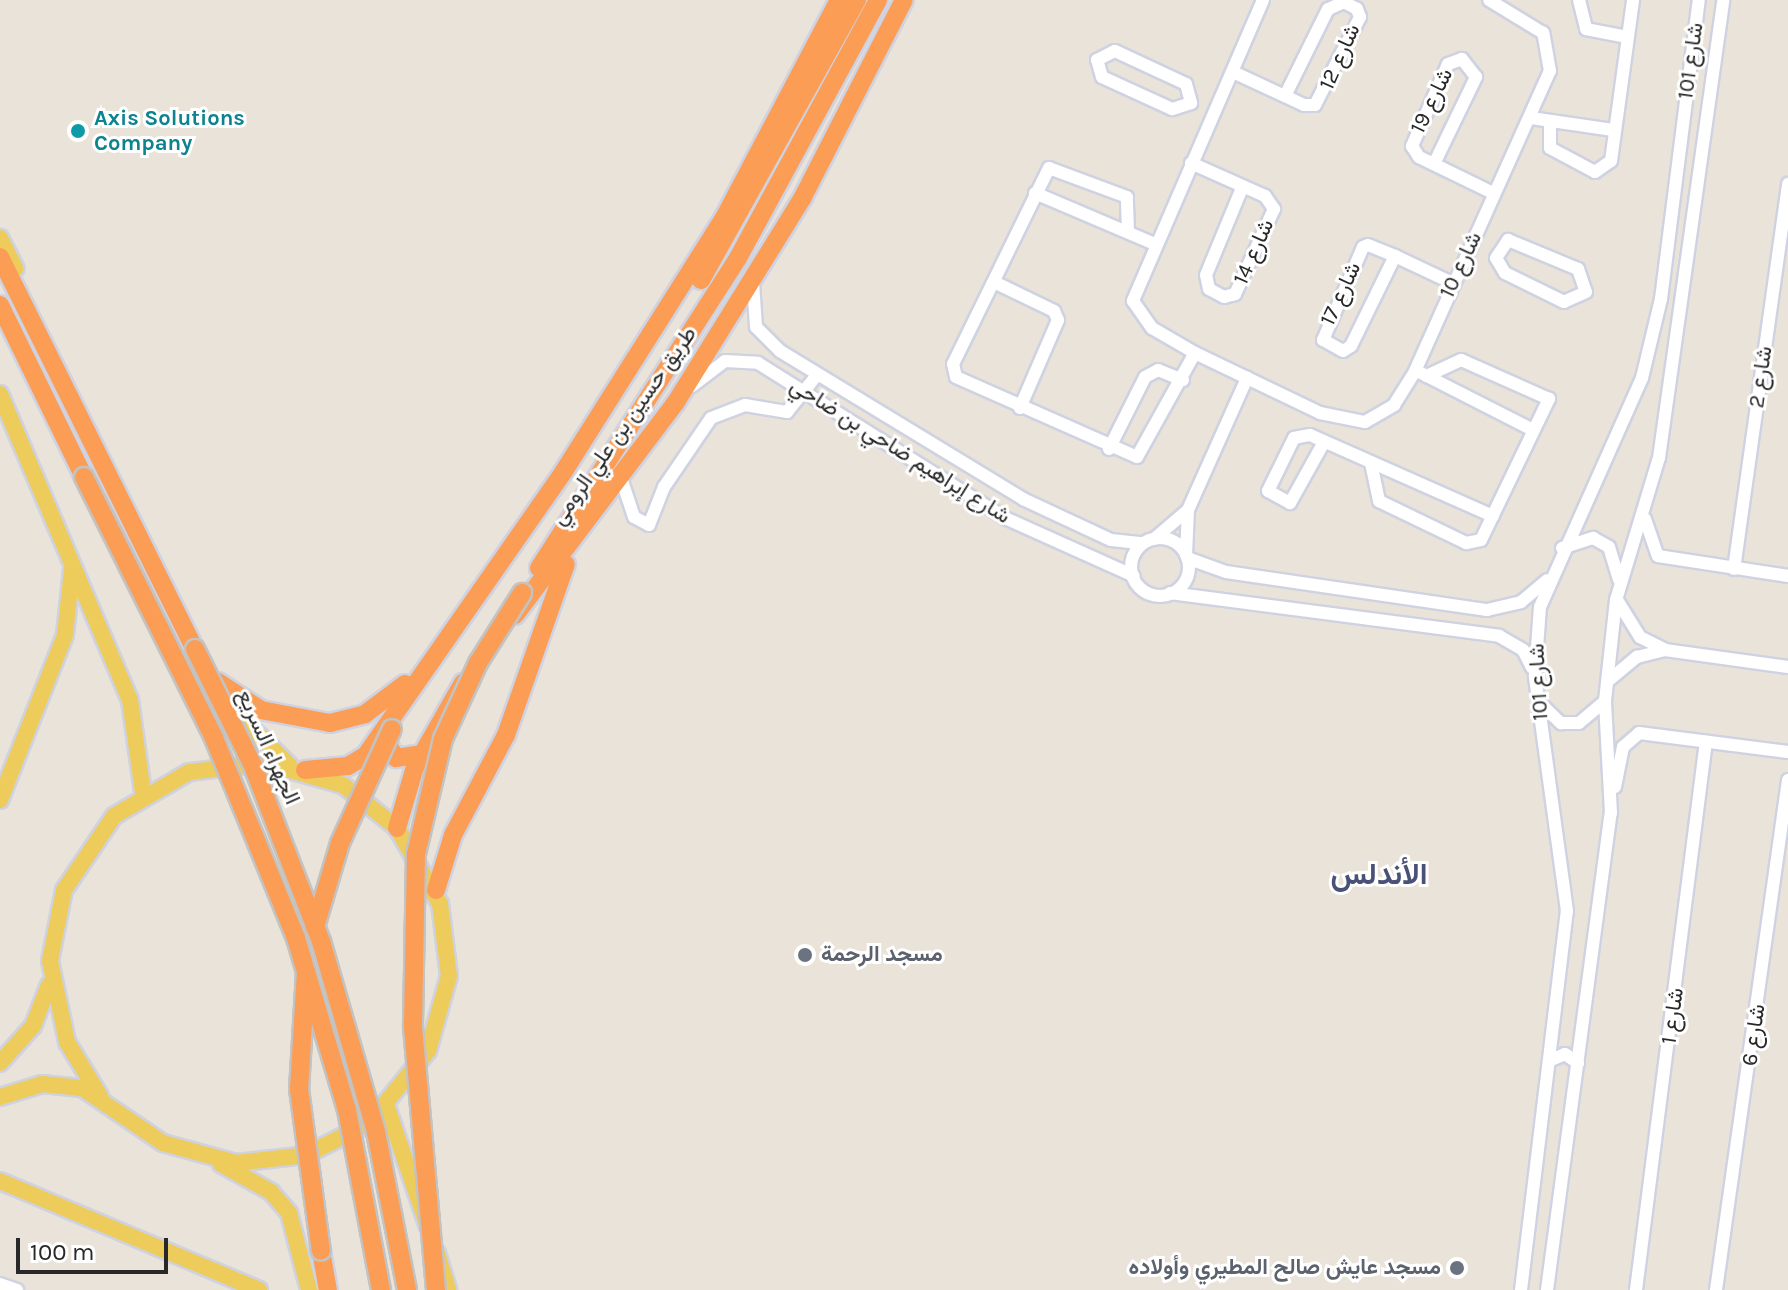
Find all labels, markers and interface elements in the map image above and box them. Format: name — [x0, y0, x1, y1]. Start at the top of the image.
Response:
street label: شارع 12 — [1314, 20, 1366, 94]
street label: شارع 101 — [1673, 21, 1709, 101]
street label: شارع 19 — [1405, 64, 1459, 138]
place label: Axis Solutions Company — [94, 105, 245, 156]
marker: Axis Solutions Company — [69, 122, 87, 140]
street label: شارع 14 — [1228, 215, 1280, 289]
street label: شارع 10 — [1434, 228, 1488, 302]
street label: شارع 17 — [1315, 258, 1367, 330]
street label: طريق حسين بن علي الرومي — [545, 322, 703, 530]
street label: شارع 2 — [1744, 344, 1778, 410]
street label: شارع إبراهيم ضاحي بن ضاحي — [785, 372, 1015, 530]
street label: شارع 101 — [1524, 643, 1554, 721]
street label: الجهراء السريع — [231, 685, 305, 809]
district label: الأندلس — [1330, 856, 1428, 892]
place label: مسجد الرحمة — [821, 942, 943, 968]
marker: مسجد الرحمة — [796, 946, 814, 964]
street label: شارع 1 — [1656, 986, 1690, 1046]
street label: شارع 6 — [1737, 1002, 1771, 1068]
scale bar — [20, 1222, 172, 1272]
text: 100 m — [30, 1238, 95, 1266]
place label: مسجد عايش صالح المطيري وأولاده — [1128, 1255, 1441, 1281]
marker: مسجد عايش صالح المطيري وأولاده — [1448, 1259, 1466, 1277]

